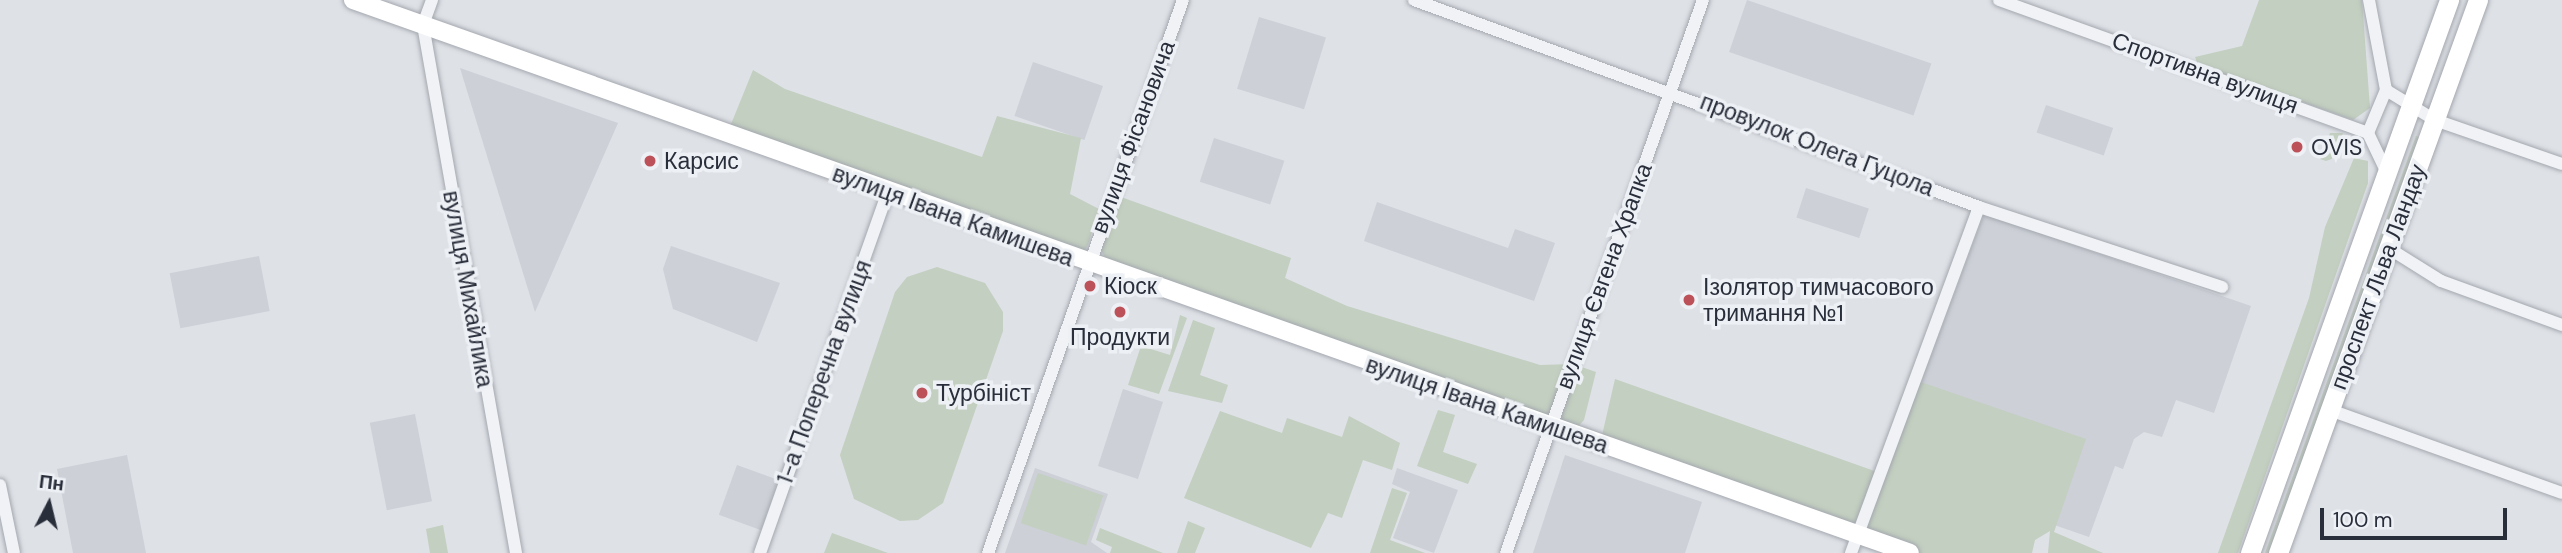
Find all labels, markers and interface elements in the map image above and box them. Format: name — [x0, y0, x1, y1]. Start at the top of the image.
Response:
street label: Спортивна вулиця — [2108, 27, 2302, 119]
street label: вулиця Фісановича — [1085, 37, 1181, 237]
street label: провулок Олега Гуцола — [1696, 88, 1938, 202]
place label: OVIS — [2311, 133, 2362, 161]
marker: OVIS — [2289, 139, 2305, 155]
place label: Карсис — [664, 147, 739, 175]
marker: Карсис — [642, 153, 658, 169]
street label: вулиця Євгена Храпка — [1550, 159, 1658, 393]
street label: вулиця Івана Камишева — [829, 160, 1077, 272]
street label: проспект Льва Ландау — [2324, 161, 2432, 393]
street label: вулиця Михайлика — [437, 188, 499, 390]
street label: 1-а Поперечна вулиця — [771, 256, 877, 488]
place label: Кіоск — [1104, 272, 1157, 300]
place label: Ізолятор тимчасового тримання №1 — [1703, 273, 1934, 327]
marker: Кіоск — [1082, 278, 1098, 294]
marker: Ізолятор тимчасового тримання №1 — [1681, 292, 1697, 308]
marker: Продукти — [1112, 304, 1128, 320]
place label: Продукти — [1070, 323, 1170, 351]
street label: вулиця Івана Камишева — [1362, 351, 1612, 459]
place label: Турбініст — [936, 379, 1031, 407]
marker: Турбініст — [914, 385, 930, 401]
north arrow — [14, 469, 84, 539]
text: Пн — [38, 469, 66, 497]
scale bar — [2324, 494, 2511, 538]
text: 100 m — [2333, 506, 2393, 534]

